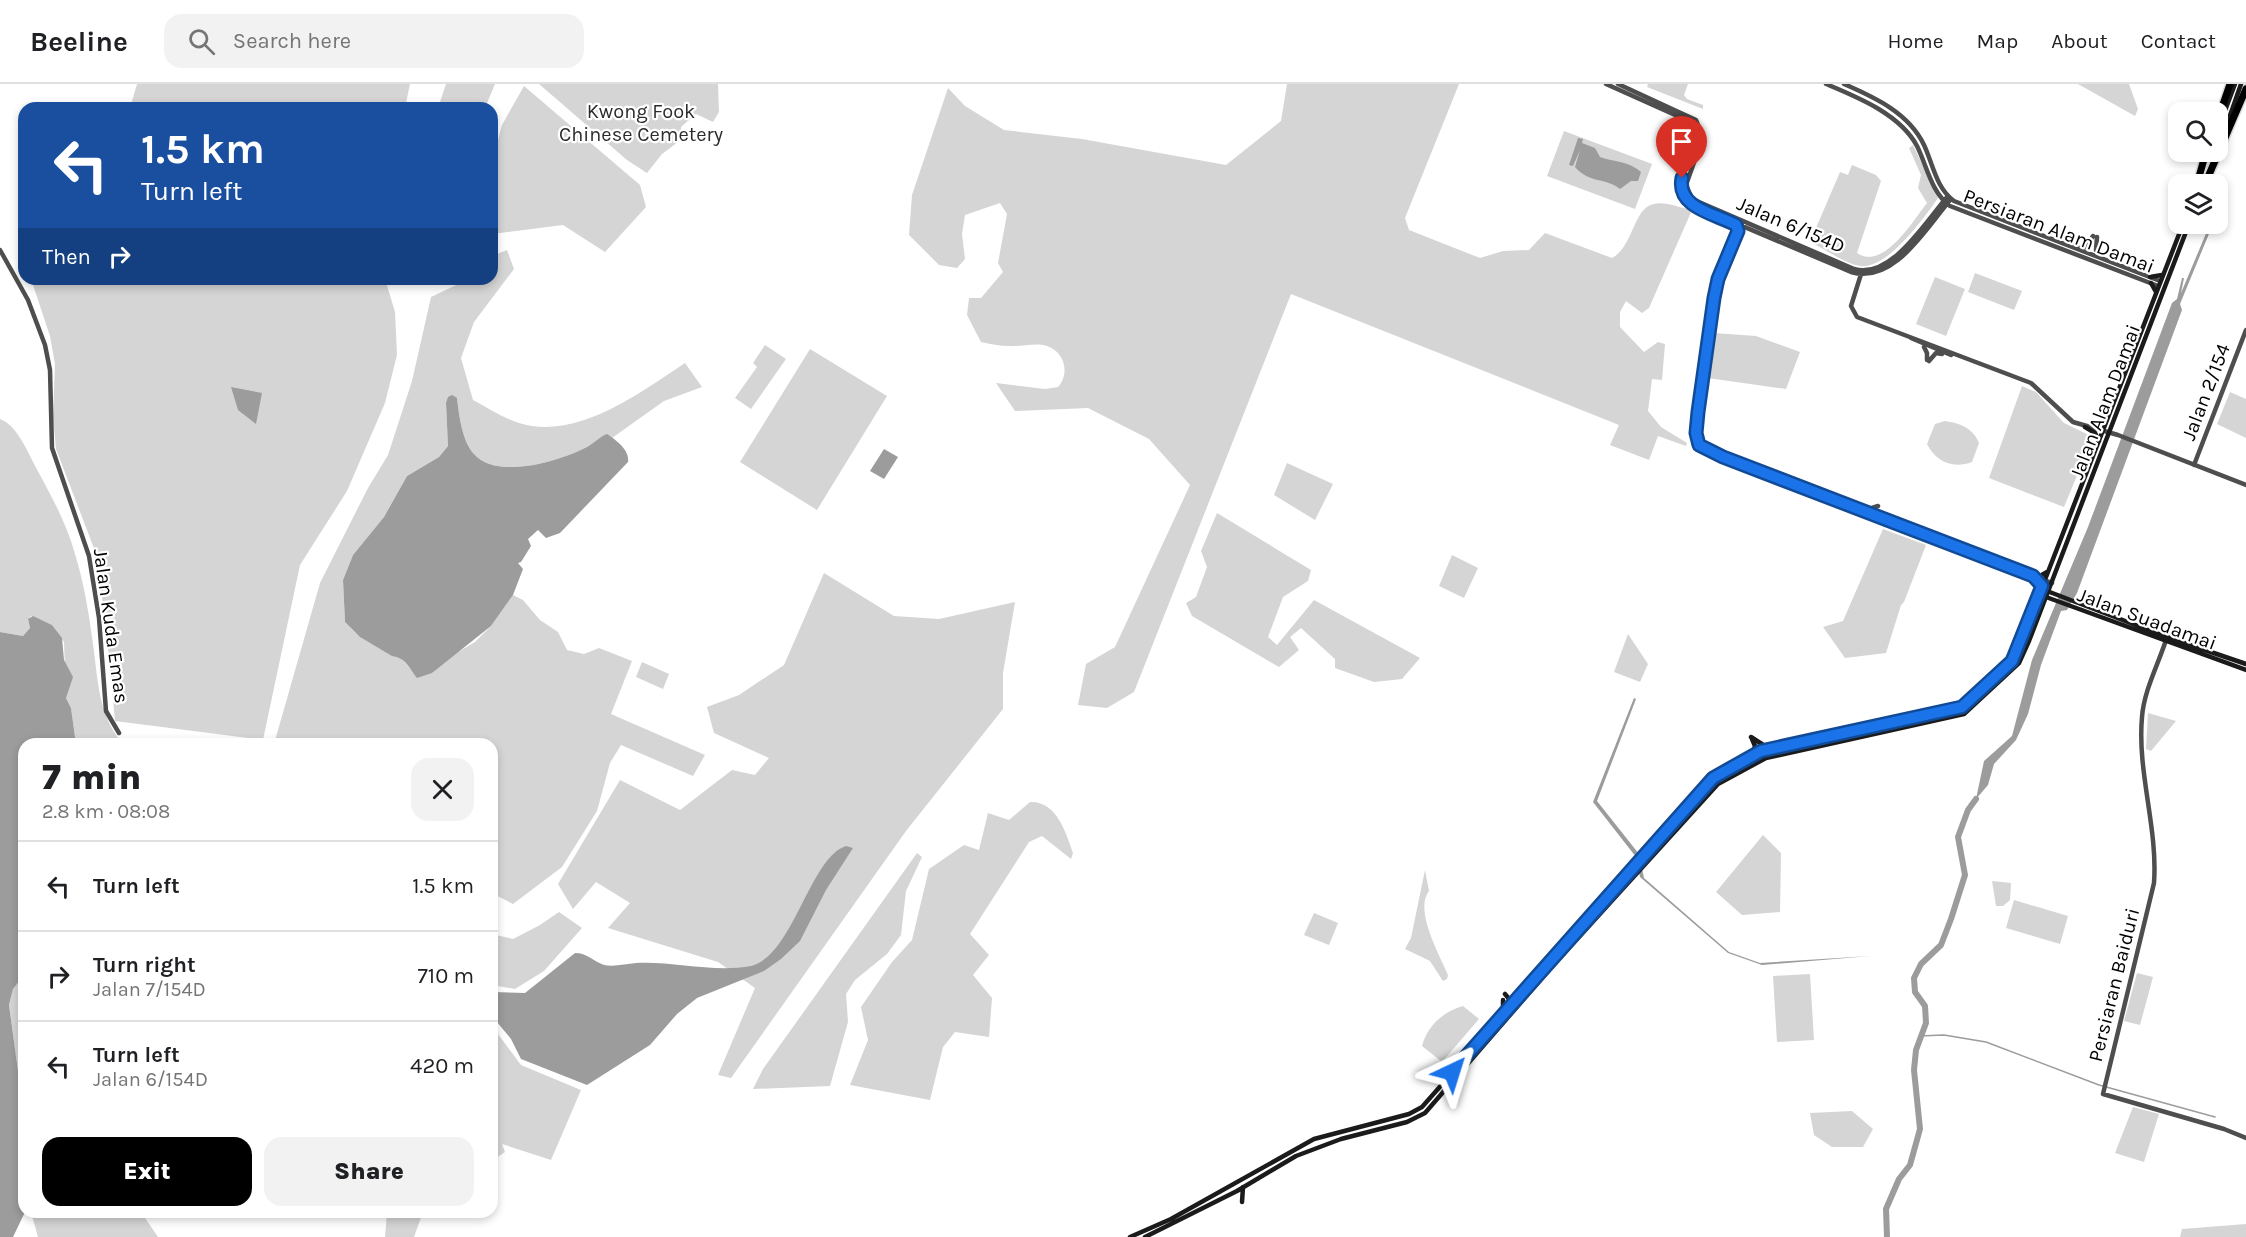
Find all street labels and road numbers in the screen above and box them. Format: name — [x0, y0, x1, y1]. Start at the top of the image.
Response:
street label: Persiaran Alam Damai — [1960, 184, 2158, 278]
street label: Jalan 6/154D — [1734, 192, 1848, 258]
street label: Jalan Alam Damai — [2065, 321, 2145, 483]
street label: Jalan 2/154 — [2177, 340, 2235, 444]
street label: Jalan Kuda Emas — [89, 547, 133, 705]
street label: Jalan Suadamai — [2074, 583, 2220, 655]
street label: Persiaran Baiduri — [2084, 906, 2144, 1064]

